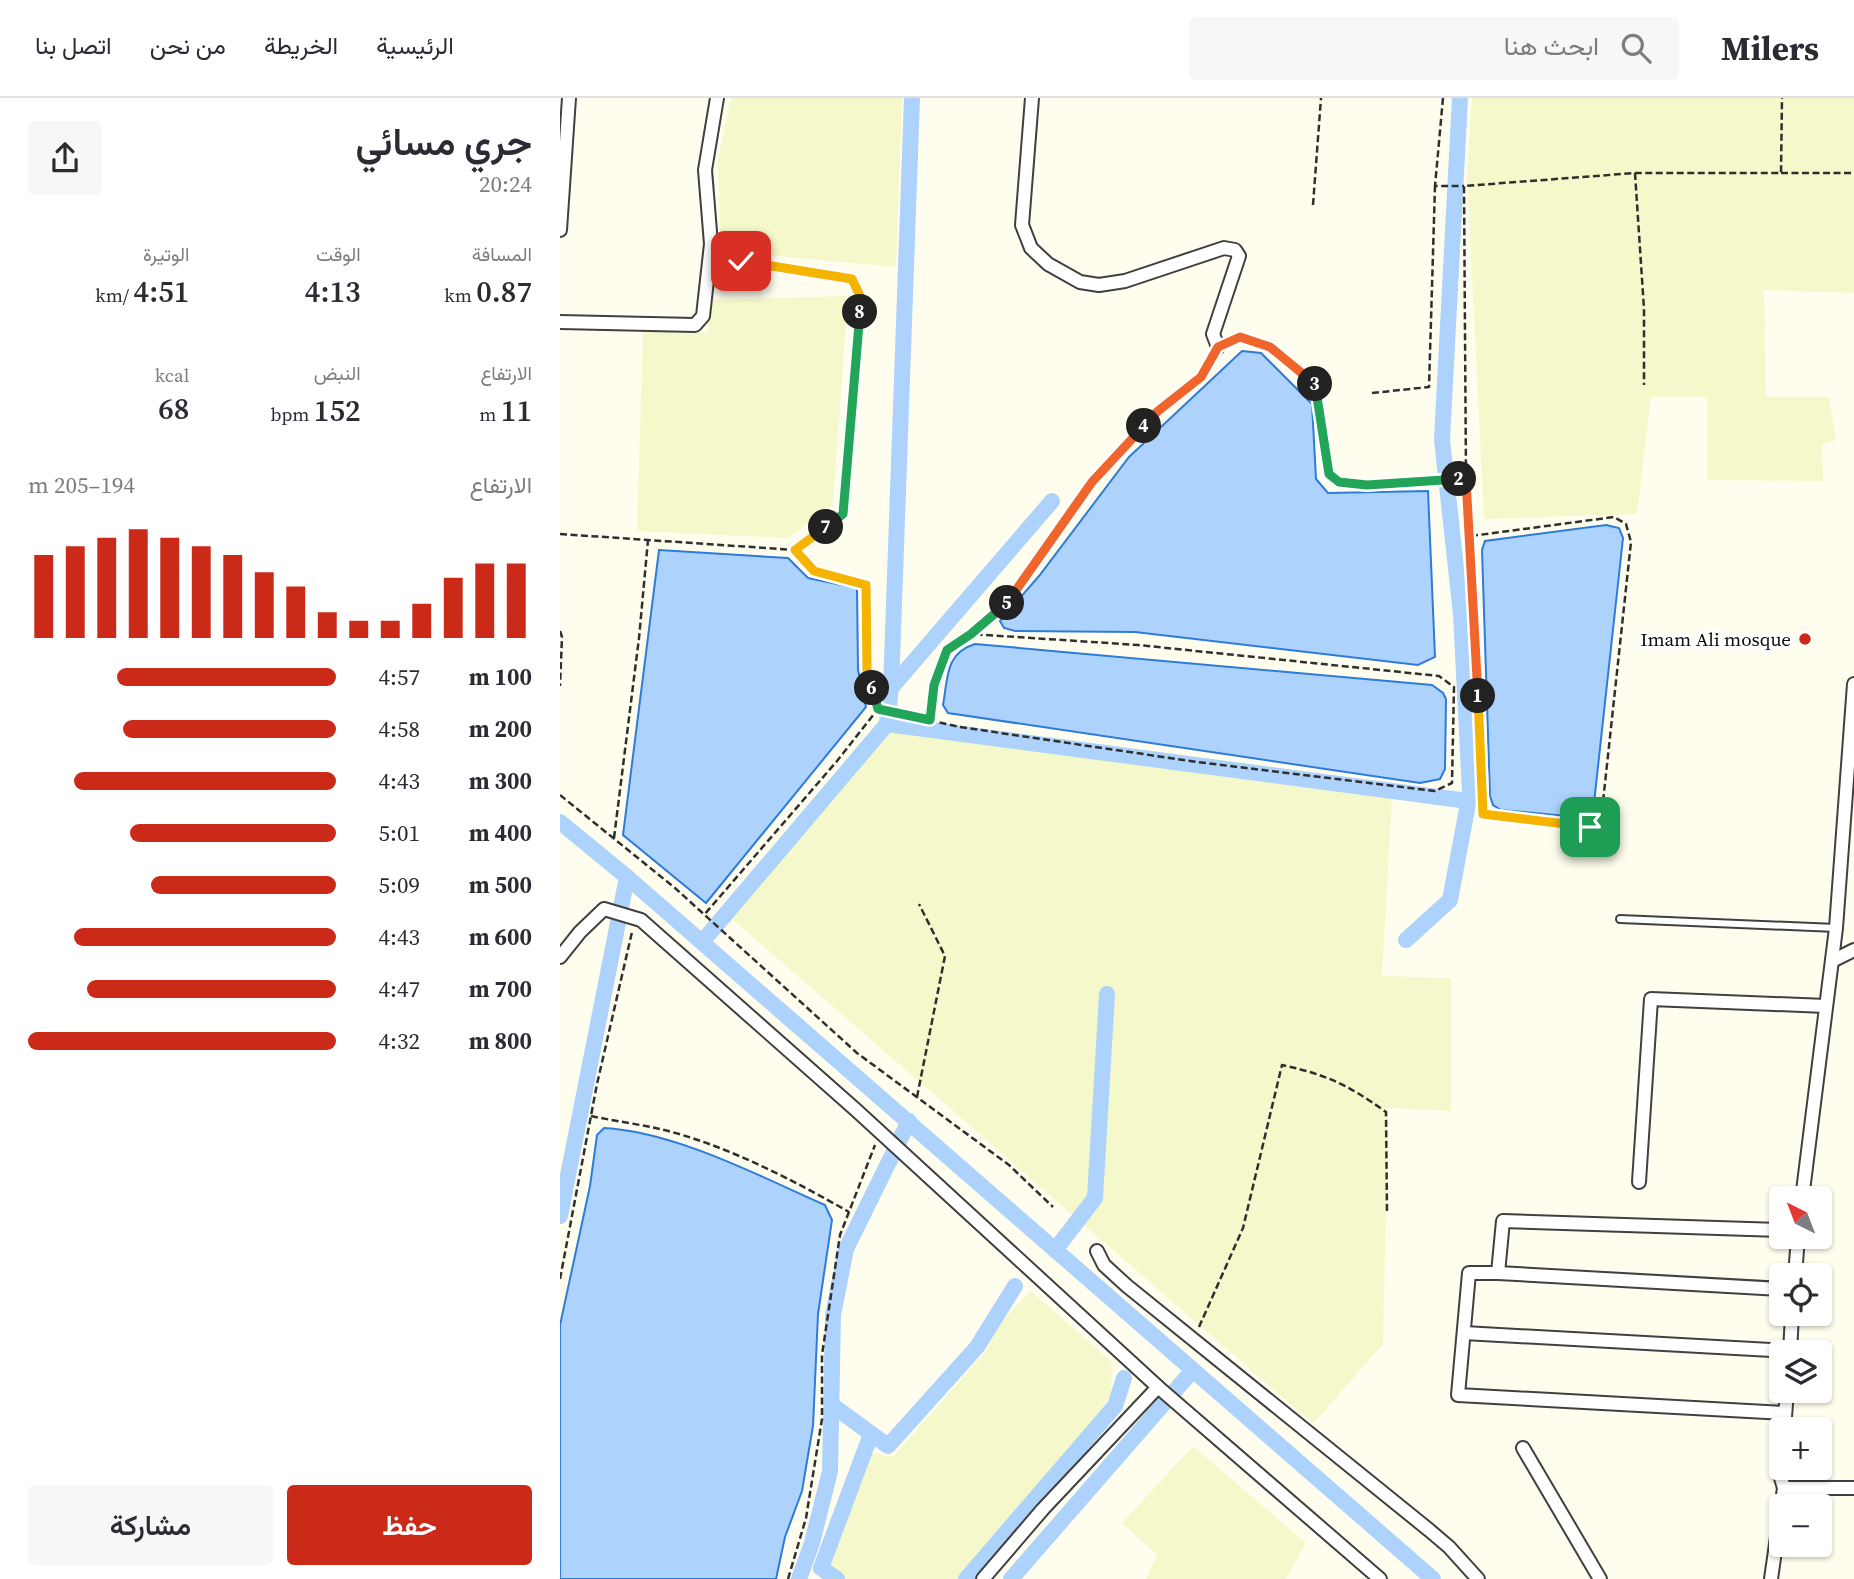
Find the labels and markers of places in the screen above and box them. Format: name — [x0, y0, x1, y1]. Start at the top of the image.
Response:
pin — [711, 231, 771, 291]
pin: 8 — [842, 294, 878, 330]
pin: 3 — [1298, 366, 1332, 402]
pin: 4 — [1126, 408, 1162, 444]
pin: 2 — [1441, 462, 1476, 496]
pin: 7 — [808, 510, 844, 544]
pin: 5 — [990, 586, 1024, 620]
place label: Imam Ali mosque — [1640, 626, 1791, 652]
marker: Imam Ali mosque — [1797, 631, 1813, 647]
pin: 6 — [854, 670, 890, 706]
pin: 1 — [1460, 678, 1496, 714]
pin — [1560, 797, 1620, 857]

